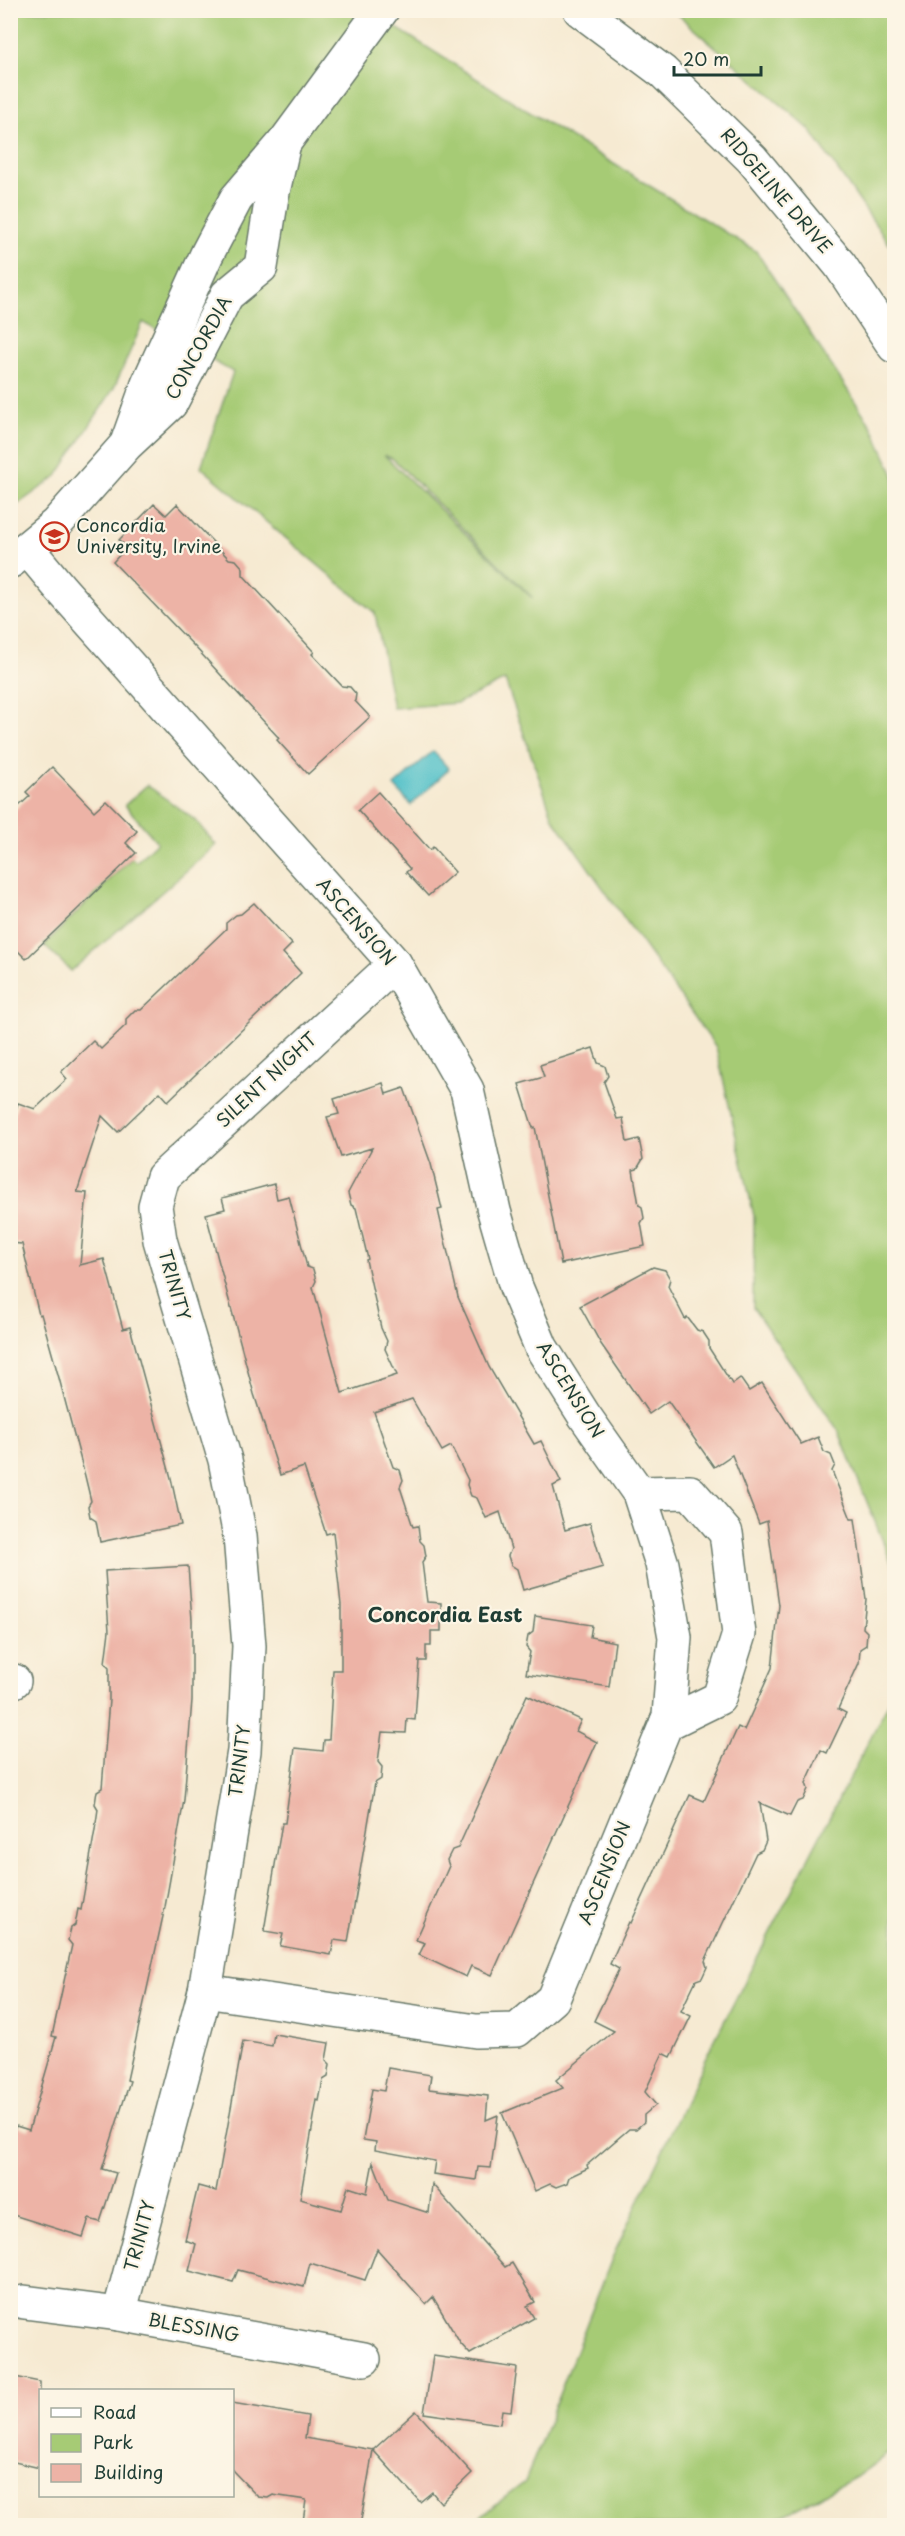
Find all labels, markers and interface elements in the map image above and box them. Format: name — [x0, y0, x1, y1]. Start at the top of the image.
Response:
scale bar — [674, 39, 761, 77]
text: 20 m — [683, 45, 729, 72]
street label: RIDGELINE DRIVE — [715, 121, 839, 259]
street label: CONCORDIA — [158, 290, 237, 404]
place label: Concordia University, Irvine — [76, 511, 222, 559]
school or university icon: Concordia University, Irvine — [39, 520, 71, 552]
street label: ASCENSION — [311, 871, 403, 971]
street label: SILENT NIGHT — [210, 1025, 323, 1133]
street label: TRINITY — [152, 1246, 198, 1323]
street label: ASCENSION — [531, 1336, 612, 1443]
district label: Concordia East — [368, 1599, 522, 1629]
street label: TRINITY — [221, 1723, 256, 1798]
street label: ASCENSION — [571, 1817, 637, 1928]
street label: TRINITY — [116, 2197, 161, 2274]
street label: BLESSING — [146, 2305, 242, 2348]
legend — [39, 2389, 234, 2497]
text: Road — [93, 2398, 137, 2425]
text: Park — [93, 2428, 133, 2455]
text: Building — [93, 2458, 163, 2485]

